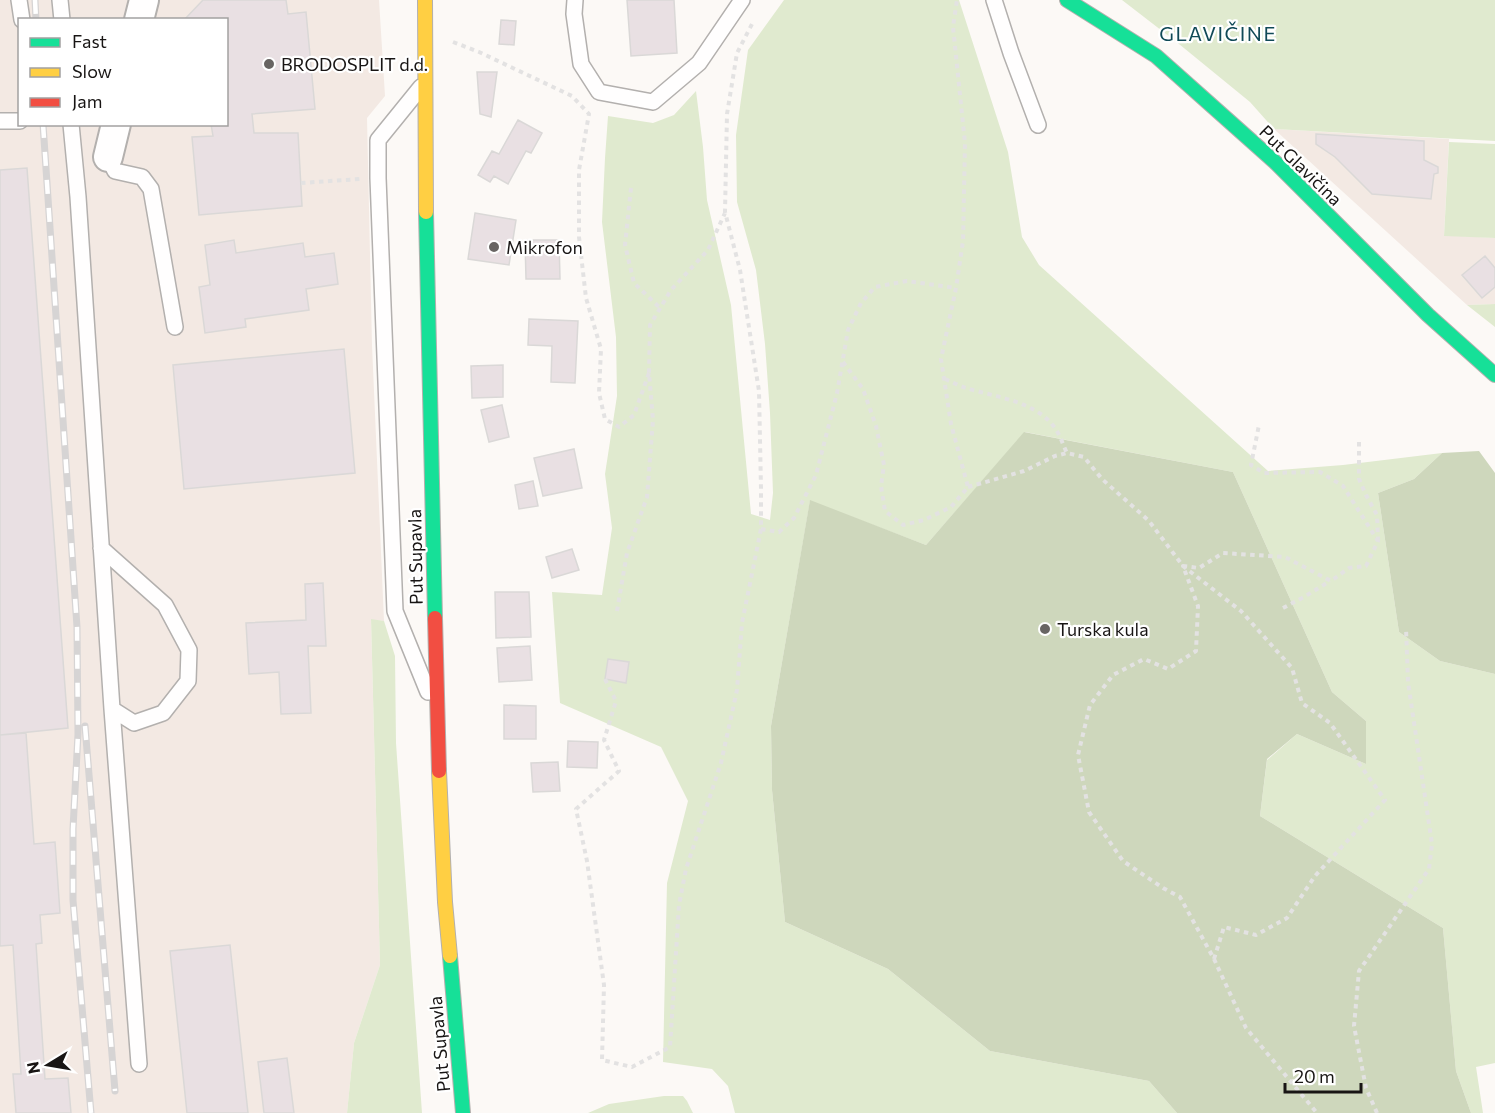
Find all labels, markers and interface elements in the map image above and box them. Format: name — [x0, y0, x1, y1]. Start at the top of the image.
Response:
legend — [18, 18, 228, 126]
district label: GLAVIČINE — [1159, 21, 1277, 45]
text: Fast — [72, 30, 107, 52]
place label: BRODOSPLIT d.d. — [281, 53, 428, 75]
marker: BRODOSPLIT d.d. — [262, 57, 276, 71]
text: Slow — [72, 60, 112, 82]
text: Jam — [72, 90, 102, 112]
street label: Put Glavičina — [1255, 120, 1347, 210]
place label: Mikrofon — [506, 236, 583, 258]
marker: Mikrofon — [487, 240, 501, 254]
street label: Put Supavla — [403, 509, 427, 605]
place label: Turska kula — [1057, 618, 1149, 640]
marker: Turska kula — [1038, 622, 1052, 636]
street label: Put Supavla — [424, 995, 454, 1093]
north arrow — [18, 1035, 78, 1095]
scale bar — [1285, 1056, 1362, 1094]
text: N — [22, 1060, 43, 1076]
text: 20 m — [1294, 1065, 1335, 1087]

